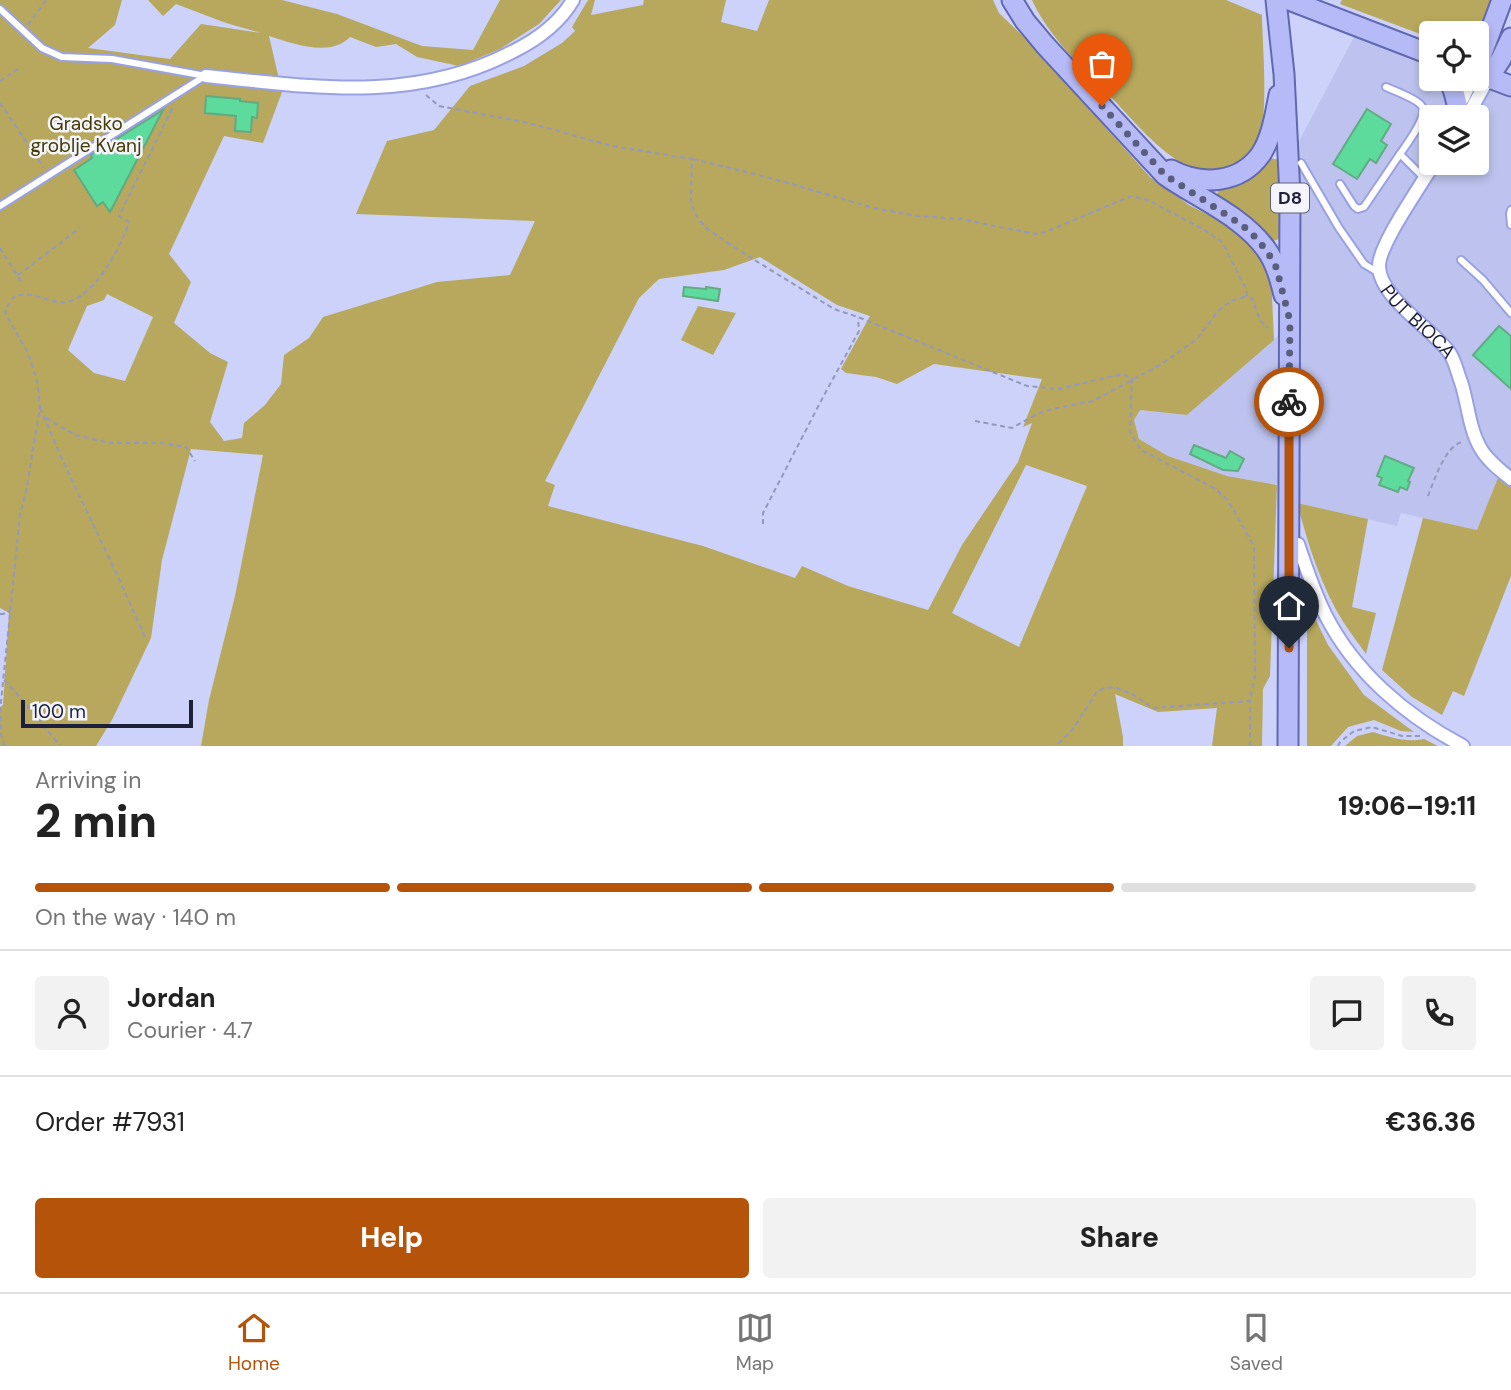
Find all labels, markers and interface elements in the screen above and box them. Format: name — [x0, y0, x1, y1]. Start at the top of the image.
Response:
map controls — [1419, 21, 1489, 175]
button: locate — [1419, 21, 1489, 91]
pin — [1072, 34, 1132, 106]
icon: bag — [1083, 45, 1121, 83]
button: layers — [1419, 105, 1489, 175]
park label: Gradsko groblje Kvanj — [30, 111, 142, 158]
road number: D8 — [1271, 183, 1309, 212]
street label: PUT BIOCA — [1375, 279, 1462, 364]
courier — [1254, 367, 1324, 437]
icon: bike — [1270, 383, 1308, 421]
pin — [1259, 576, 1319, 648]
icon: home — [1270, 587, 1308, 625]
scale bar — [21, 697, 192, 729]
text: 100 m — [32, 699, 86, 724]
text: Arriving in — [35, 765, 141, 795]
text: 19:06–19:11 — [1338, 789, 1476, 823]
text: 2 min — [35, 791, 157, 851]
text: On the way · 140 m — [35, 902, 236, 932]
button: person — [35, 976, 109, 1050]
button: chat — [1310, 976, 1384, 1050]
button: phone — [1402, 976, 1476, 1050]
text: Jordan — [127, 981, 216, 1015]
text: Courier · 4.7 — [127, 1015, 253, 1045]
text: Order #7931 — [35, 1105, 185, 1139]
text: €36.36 — [1385, 1105, 1476, 1139]
button: Help — [35, 1198, 749, 1278]
button: Share — [763, 1198, 1476, 1278]
tab: Home — [228, 1309, 280, 1376]
tab: Map — [736, 1309, 774, 1376]
tab: Saved — [1230, 1309, 1283, 1376]

